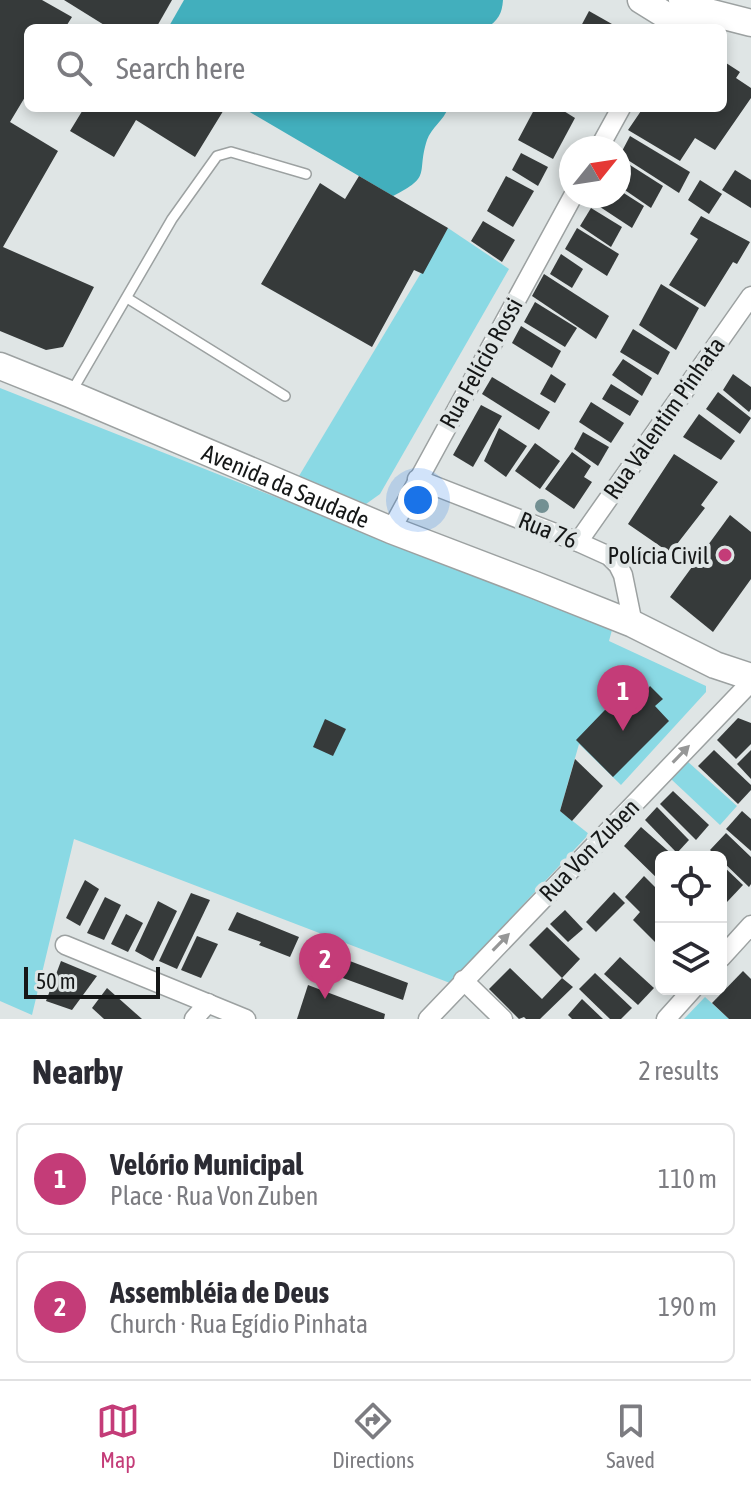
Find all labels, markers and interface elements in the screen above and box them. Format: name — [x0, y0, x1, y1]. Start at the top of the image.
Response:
search box — [24, 24, 727, 112]
icon: search — [52, 46, 96, 90]
text: Search here — [116, 51, 245, 85]
north arrow — [559, 136, 631, 208]
street label: Rua Felício Rossi — [434, 293, 528, 433]
street label: Rua Valentim Pinhata — [598, 332, 730, 504]
street label: Avenida da Saudade — [198, 438, 374, 533]
your location — [398, 480, 438, 520]
street label: Rua 76 — [515, 506, 581, 554]
place label: Polícia Civil — [607, 542, 710, 569]
marker: Polícia Civil — [716, 546, 734, 564]
pin: 1 — [597, 665, 649, 731]
one-way arrow — [671, 745, 690, 764]
street label: Rua Von Zuben — [534, 793, 644, 907]
map controls — [655, 851, 727, 995]
button: locate — [655, 851, 727, 923]
button: layers — [655, 923, 727, 995]
one-way arrow — [491, 932, 509, 951]
pin: 2 — [299, 933, 351, 999]
scale bar — [24, 963, 160, 999]
text: 50 m — [36, 968, 76, 994]
text: Nearby — [32, 1052, 123, 1091]
text: 2 results — [638, 1056, 719, 1086]
text: Velório Municipal — [110, 1147, 303, 1181]
text: 1 — [54, 1164, 66, 1194]
text: 110 m — [658, 1164, 717, 1194]
text: Place · Rua Von Zuben — [110, 1181, 318, 1211]
text: Assembléia de Deus — [110, 1275, 329, 1309]
text: 2 — [54, 1292, 66, 1322]
text: 190 m — [658, 1292, 717, 1322]
text: Church · Rua Egídio Pinhata — [110, 1309, 368, 1339]
tab: Map — [96, 1399, 140, 1473]
tab: Directions — [332, 1399, 414, 1473]
tab: Saved — [606, 1399, 655, 1473]

